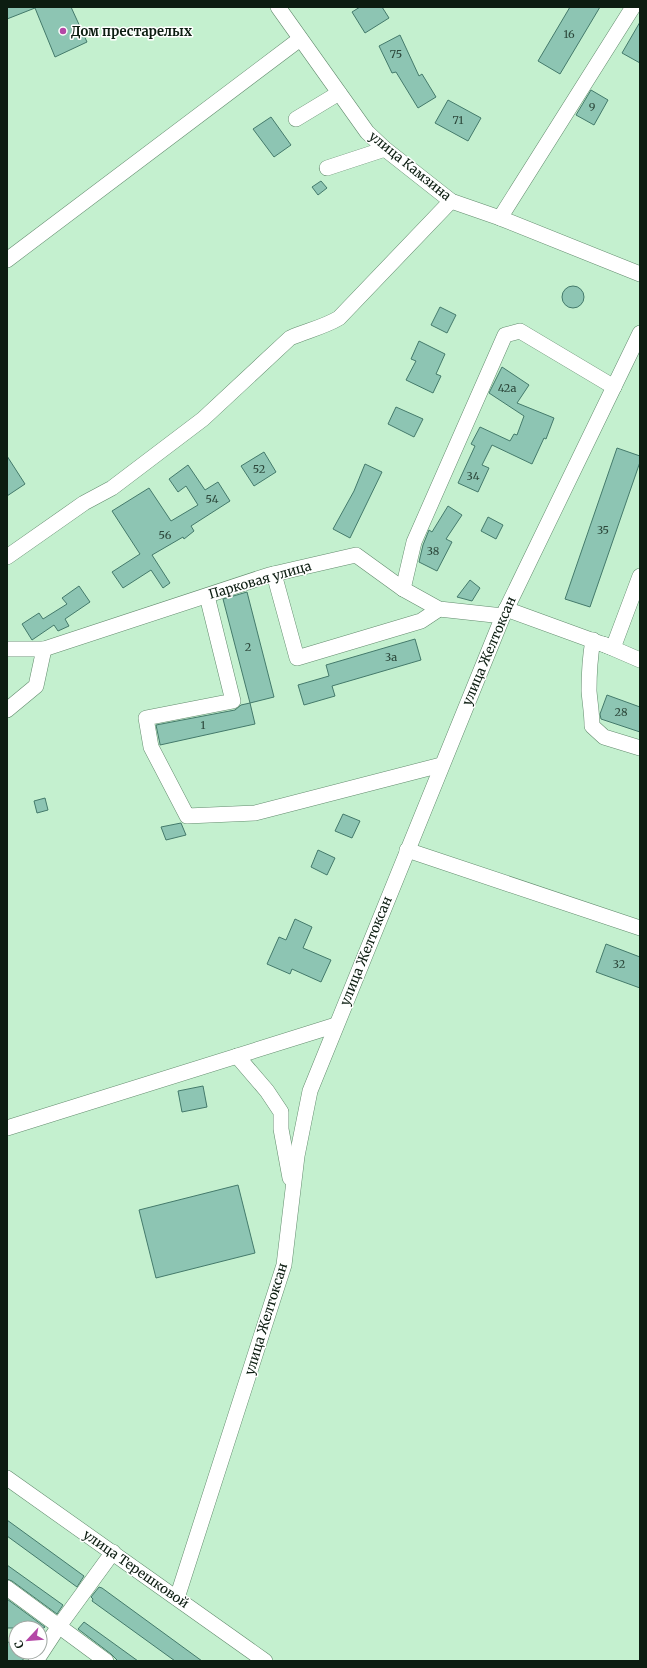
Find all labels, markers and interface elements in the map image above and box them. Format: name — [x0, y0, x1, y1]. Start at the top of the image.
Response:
place label: Дом престарелых — [71, 23, 192, 40]
marker: Дом престарелых — [58, 26, 68, 36]
house number: 16 — [563, 27, 575, 41]
house number: 75 — [390, 47, 402, 61]
house number: 9 — [589, 100, 596, 114]
house number: 71 — [452, 113, 464, 127]
street label: улица Камзина — [365, 128, 455, 204]
house number: 42а — [498, 381, 516, 395]
house number: 52 — [253, 462, 265, 476]
house number: 34 — [467, 469, 480, 483]
house number: 54 — [206, 492, 219, 506]
house number: 35 — [597, 523, 609, 537]
house number: 56 — [159, 528, 172, 542]
house number: 38 — [427, 544, 440, 558]
street label: Парковая улица — [207, 557, 313, 603]
street label: улица Желтоксан — [458, 594, 520, 708]
house number: 2 — [245, 640, 251, 654]
house number: 3а — [385, 650, 397, 664]
house number: 28 — [615, 705, 628, 719]
house number: 1 — [201, 718, 206, 732]
street label: улица Желтоксан — [336, 894, 396, 1008]
house number: 32 — [613, 957, 625, 971]
street label: улица Желтоксан — [241, 1261, 291, 1377]
street label: улица Терешковой — [80, 1526, 192, 1612]
north arrow — [8, 1620, 48, 1660]
text: С — [11, 1638, 27, 1651]

